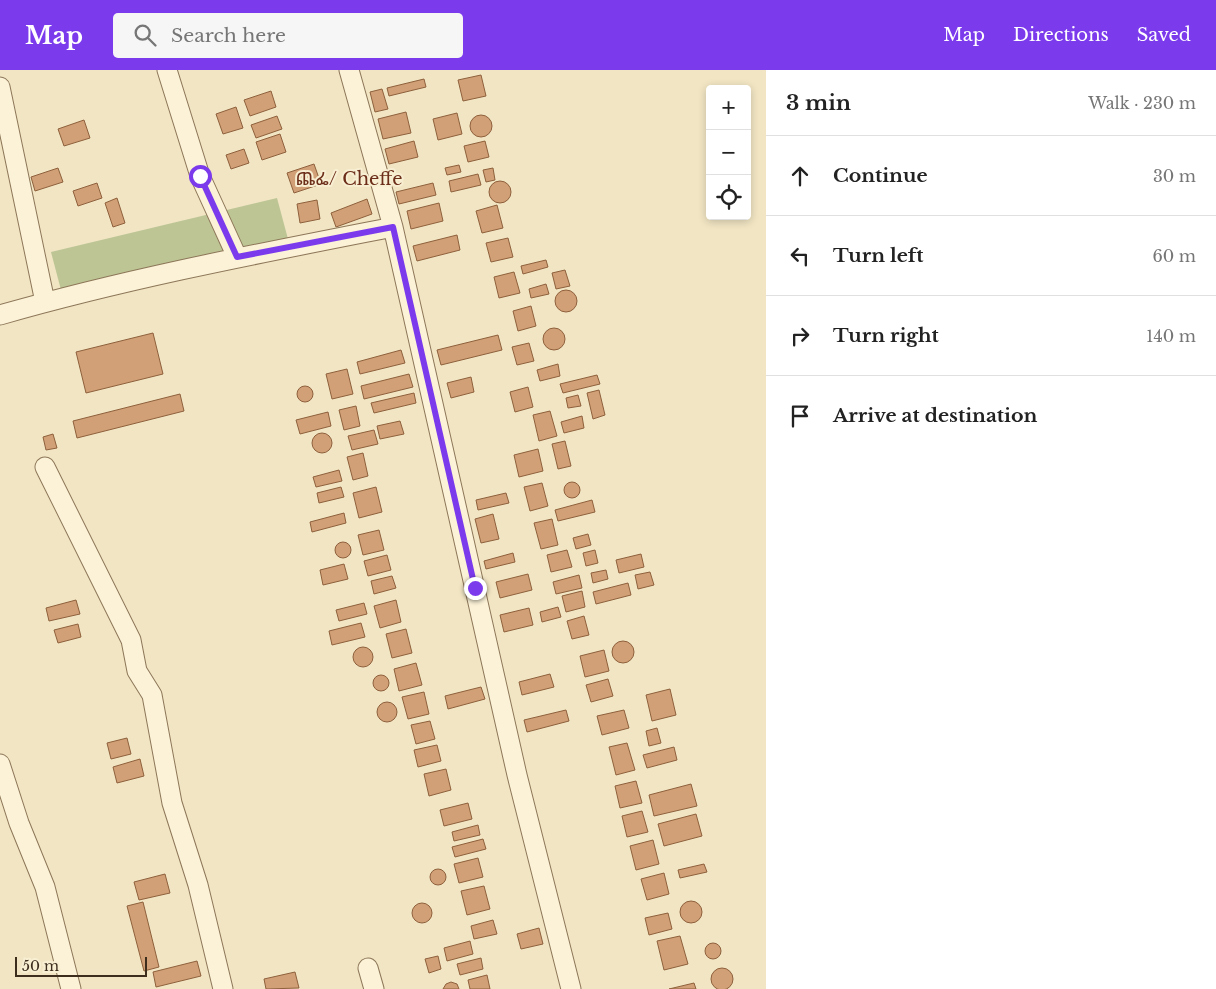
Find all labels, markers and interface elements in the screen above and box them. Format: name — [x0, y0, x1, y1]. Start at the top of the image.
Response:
search box — [113, 13, 463, 58]
text: Map — [25, 21, 83, 50]
icon: search — [131, 21, 159, 49]
text: Search here — [171, 24, 286, 47]
text: Map — [943, 24, 985, 46]
text: Directions — [1013, 24, 1109, 46]
text: Saved — [1137, 24, 1191, 46]
map controls — [706, 85, 751, 220]
button: + — [706, 85, 751, 130]
text: 3 min — [786, 90, 851, 116]
text: Walk · 230 m — [1088, 93, 1196, 113]
button: − — [706, 130, 751, 175]
icon: ahead — [786, 162, 814, 190]
text: Continue — [833, 164, 928, 187]
route start — [189, 165, 212, 188]
text: 30 m — [1153, 166, 1196, 186]
district label: ጨፌ/ Cheffe — [295, 168, 403, 190]
button: locate — [706, 175, 751, 220]
icon: left — [786, 242, 814, 270]
text: Turn left — [833, 244, 924, 267]
text: 60 m — [1153, 246, 1196, 266]
icon: right — [786, 322, 814, 350]
text: Turn right — [833, 324, 939, 347]
text: 140 m — [1146, 326, 1196, 346]
icon: arrive — [786, 402, 814, 430]
text: Arrive at destination — [833, 404, 1037, 427]
route end — [464, 577, 487, 600]
scale bar — [15, 954, 148, 977]
text: 50 m — [22, 957, 59, 975]

